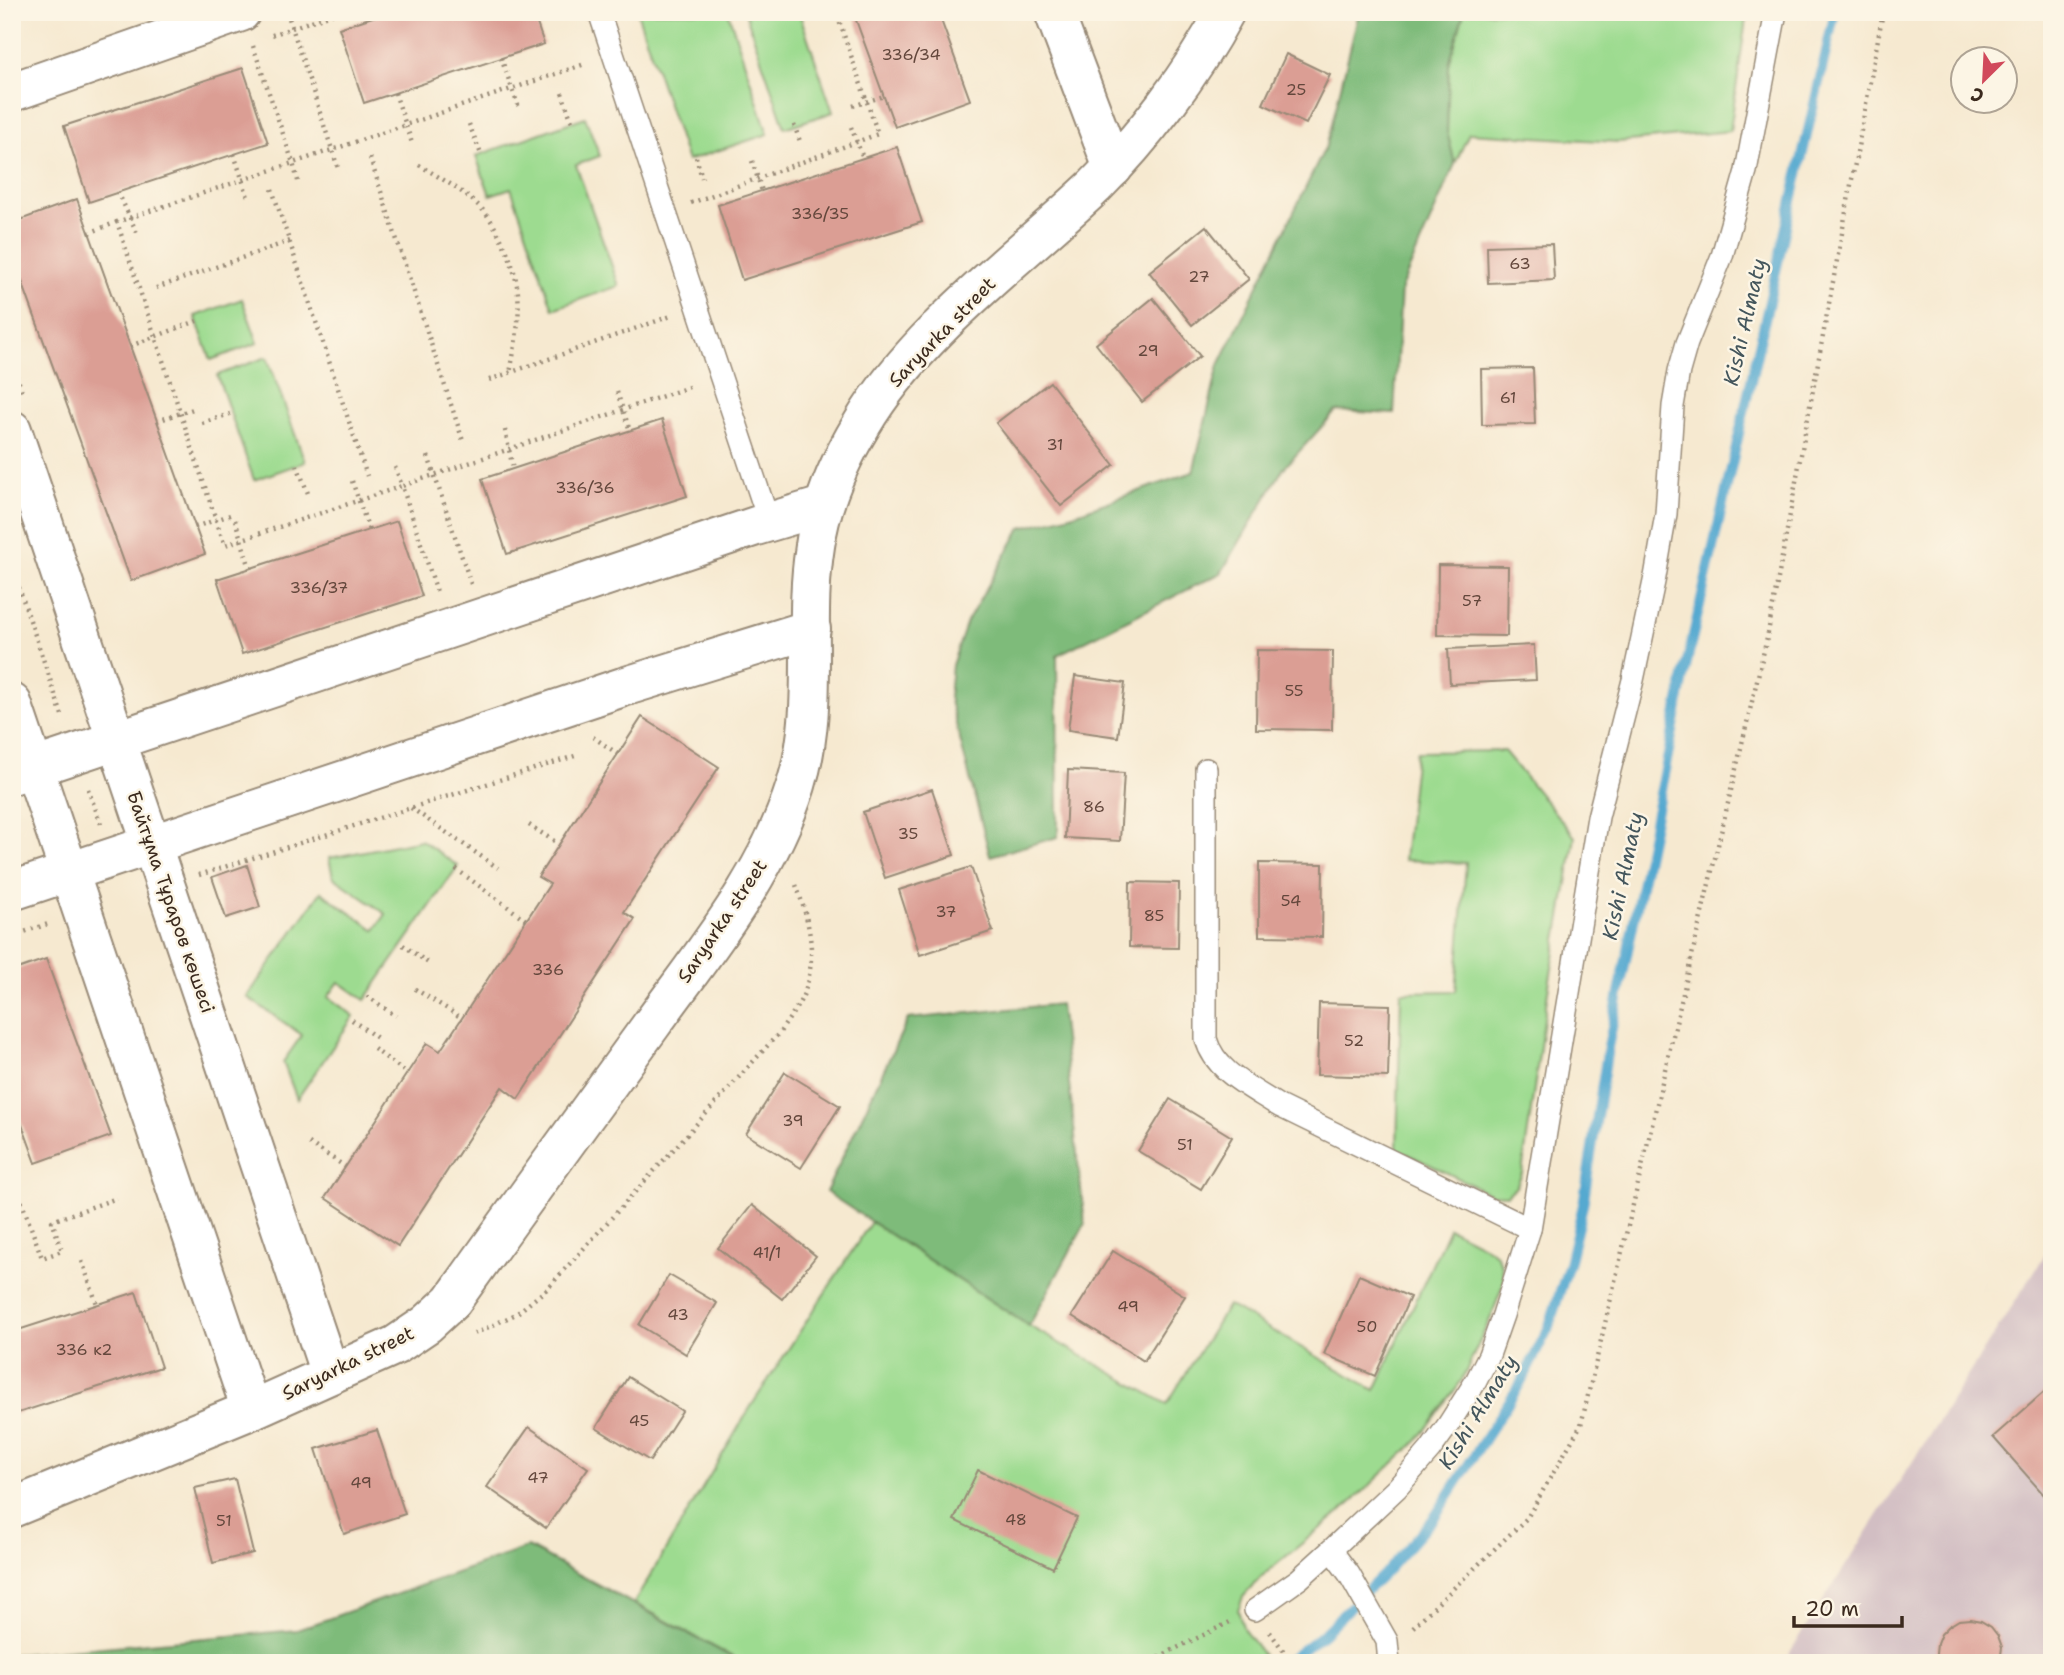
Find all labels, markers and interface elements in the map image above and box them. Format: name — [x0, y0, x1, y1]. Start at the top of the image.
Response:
house number: 336/34 — [881, 44, 941, 65]
north arrow — [1948, 46, 2018, 116]
house number: 25 — [1286, 79, 1306, 100]
text: С — [1967, 81, 1988, 109]
house number: 336/35 — [791, 203, 849, 224]
house number: 63 — [1509, 253, 1531, 274]
water label: Kіshі Almaty — [1717, 255, 1773, 389]
house number: 27 — [1188, 266, 1210, 287]
street label: Saryarka street — [883, 272, 1001, 392]
house number: 29 — [1137, 340, 1159, 361]
house number: 61 — [1500, 387, 1516, 408]
house number: 31 — [1046, 434, 1064, 455]
house number: 336/36 — [555, 477, 615, 498]
house number: 336/37 — [290, 577, 348, 598]
house number: 57 — [1462, 590, 1482, 611]
house number: 55 — [1284, 680, 1304, 701]
street label: Байтұма Тұраров көшесі — [121, 788, 221, 1016]
house number: 86 — [1083, 796, 1105, 817]
water label: Kіshі Almaty — [1596, 809, 1650, 943]
house number: 35 — [898, 823, 918, 844]
street label: Saryarka street — [671, 854, 773, 988]
house number: 54 — [1281, 890, 1301, 911]
house number: 37 — [935, 901, 957, 922]
house number: 85 — [1144, 905, 1164, 926]
house number: 336 — [532, 959, 564, 980]
house number: 52 — [1344, 1030, 1364, 1051]
house number: 39 — [782, 1110, 804, 1131]
house number: 51 — [1177, 1134, 1193, 1155]
house number: 41/1 — [753, 1242, 782, 1263]
house number: 49 — [1117, 1296, 1139, 1317]
house number: 43 — [667, 1304, 689, 1325]
house number: 50 — [1357, 1316, 1377, 1337]
street label: Saryarka street — [278, 1320, 418, 1406]
house number: 336 к2 — [56, 1339, 112, 1360]
water label: Kіshі Almaty — [1432, 1349, 1524, 1475]
house number: 45 — [629, 1410, 649, 1431]
house number: 47 — [527, 1467, 549, 1488]
house number: 49 — [350, 1472, 372, 1493]
house number: 48 — [1005, 1509, 1027, 1530]
house number: 51 — [216, 1510, 232, 1531]
scale bar — [1794, 1584, 1903, 1628]
text: 20 m — [1805, 1595, 1859, 1623]

